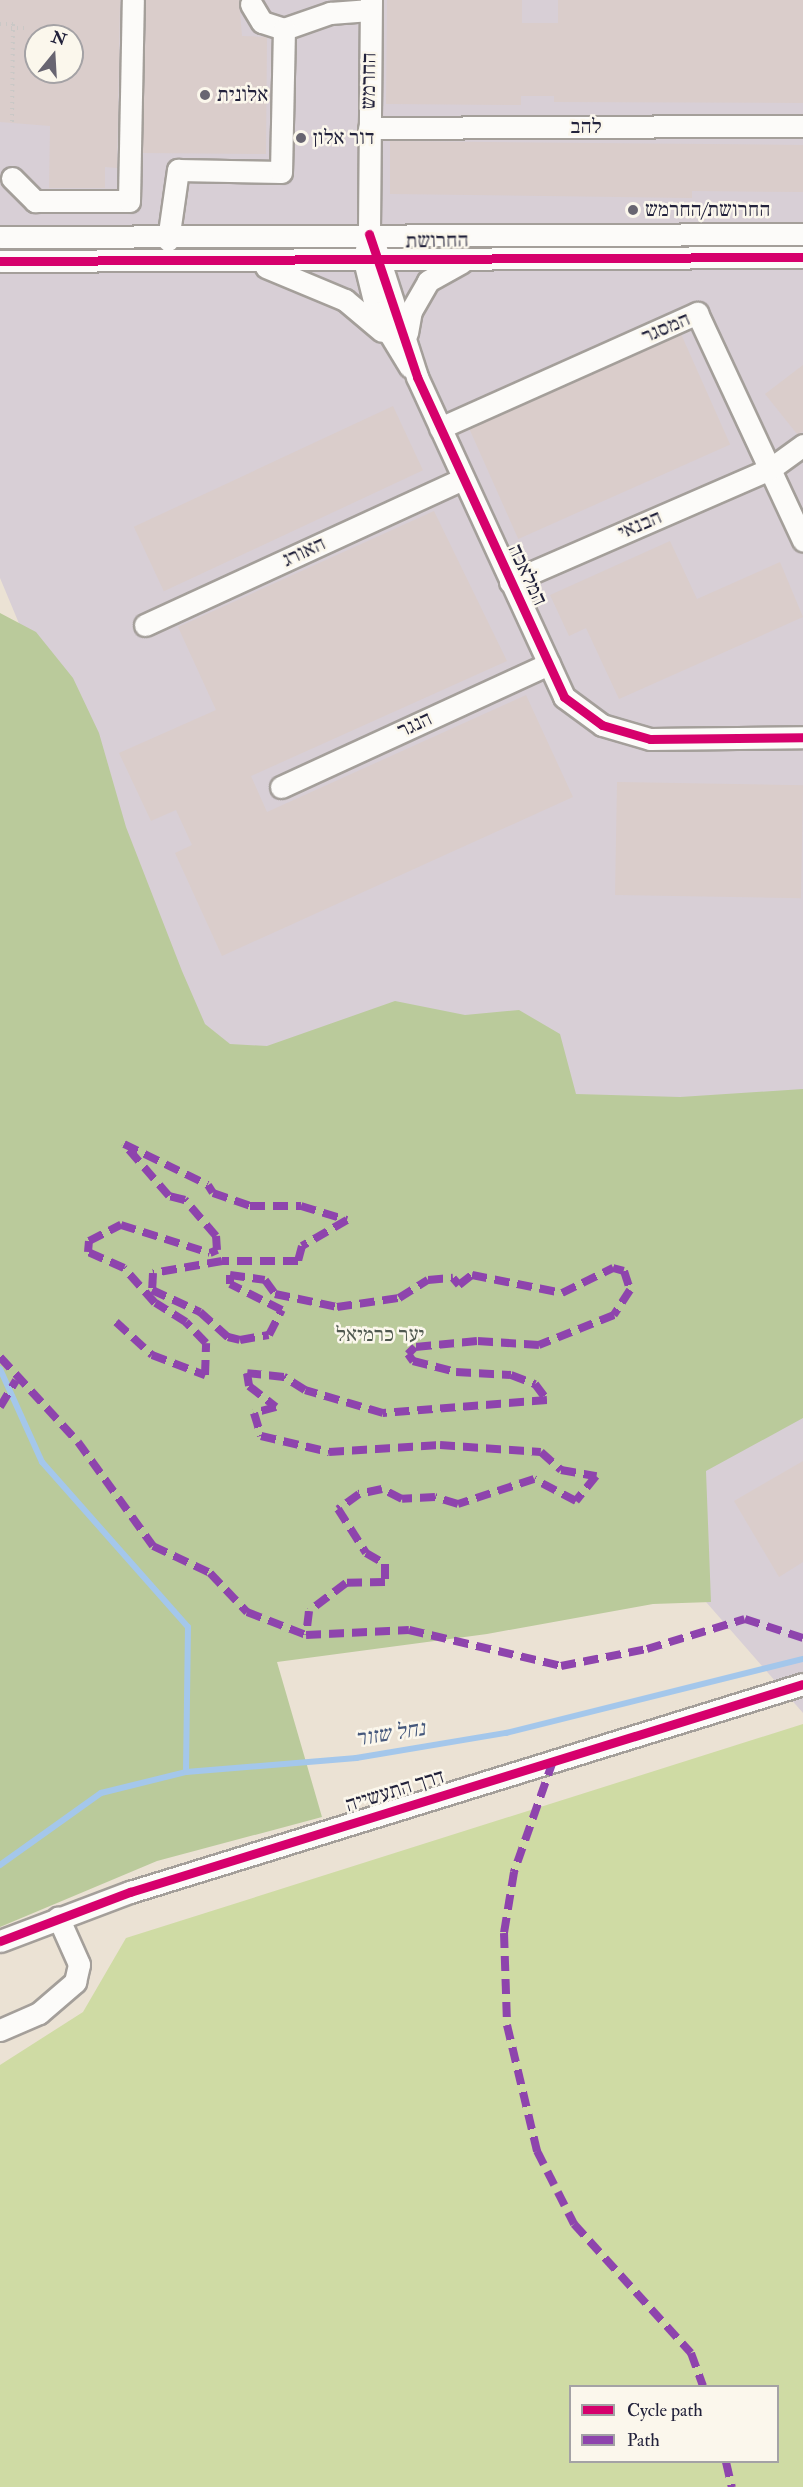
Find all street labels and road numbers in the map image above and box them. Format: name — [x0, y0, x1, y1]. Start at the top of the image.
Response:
street label: החרמש — [356, 52, 382, 110]
street label: להב — [570, 114, 602, 140]
street label: החרושת — [405, 228, 469, 254]
street label: המסגר — [638, 307, 694, 349]
street label: הבנאי — [614, 505, 666, 545]
street label: האורג — [278, 531, 330, 573]
street label: המלאכה — [502, 540, 552, 610]
street label: הנגר — [394, 706, 436, 744]
street label: דרך התעשייה — [342, 1764, 448, 1818]

